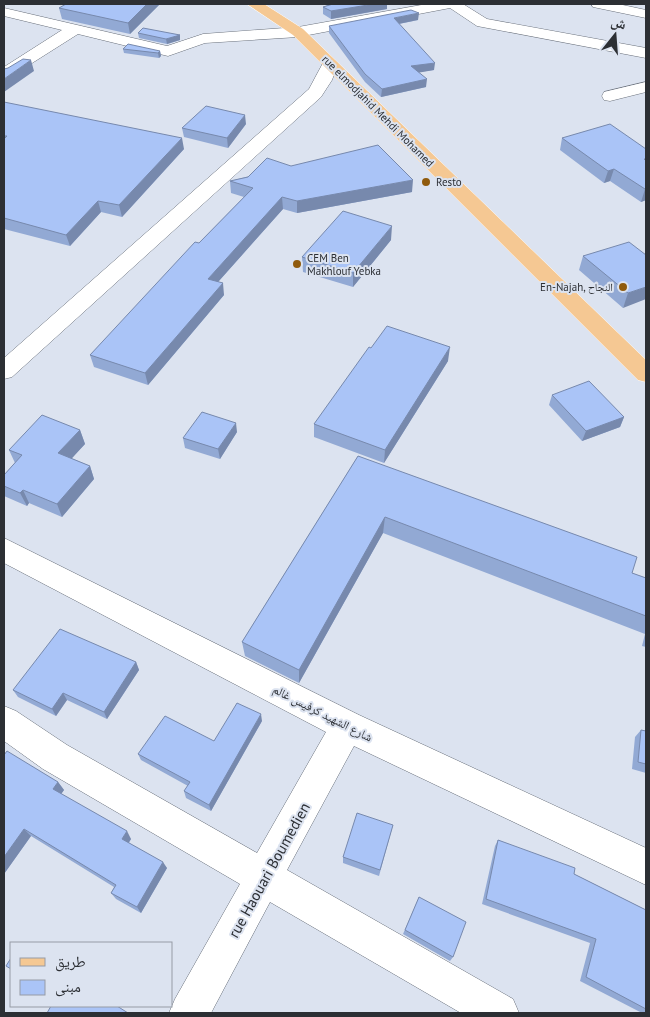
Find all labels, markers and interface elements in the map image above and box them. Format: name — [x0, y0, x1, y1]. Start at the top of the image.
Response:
north arrow — [590, 10, 640, 60]
text: ش — [609, 12, 629, 33]
street label: rue elmodjahid Mehdi Mohamed — [319, 52, 437, 170]
place label: Resto — [436, 175, 462, 189]
marker: Resto — [420, 176, 432, 188]
place label: CEM Ben Makhlouf Yebka — [307, 251, 381, 278]
marker: CEM Ben Makhlouf Yebka — [291, 258, 303, 270]
place label: En-Najah, النجاح — [540, 280, 613, 294]
marker: En-Najah, النجاح — [617, 281, 629, 293]
street label: شارع الشهيد كرفيس غالم — [270, 681, 375, 746]
street label: rue Haouari Boumedien — [224, 799, 314, 941]
legend — [10, 942, 172, 1007]
text: طريق — [55, 952, 86, 972]
text: مبنى — [55, 977, 81, 997]

